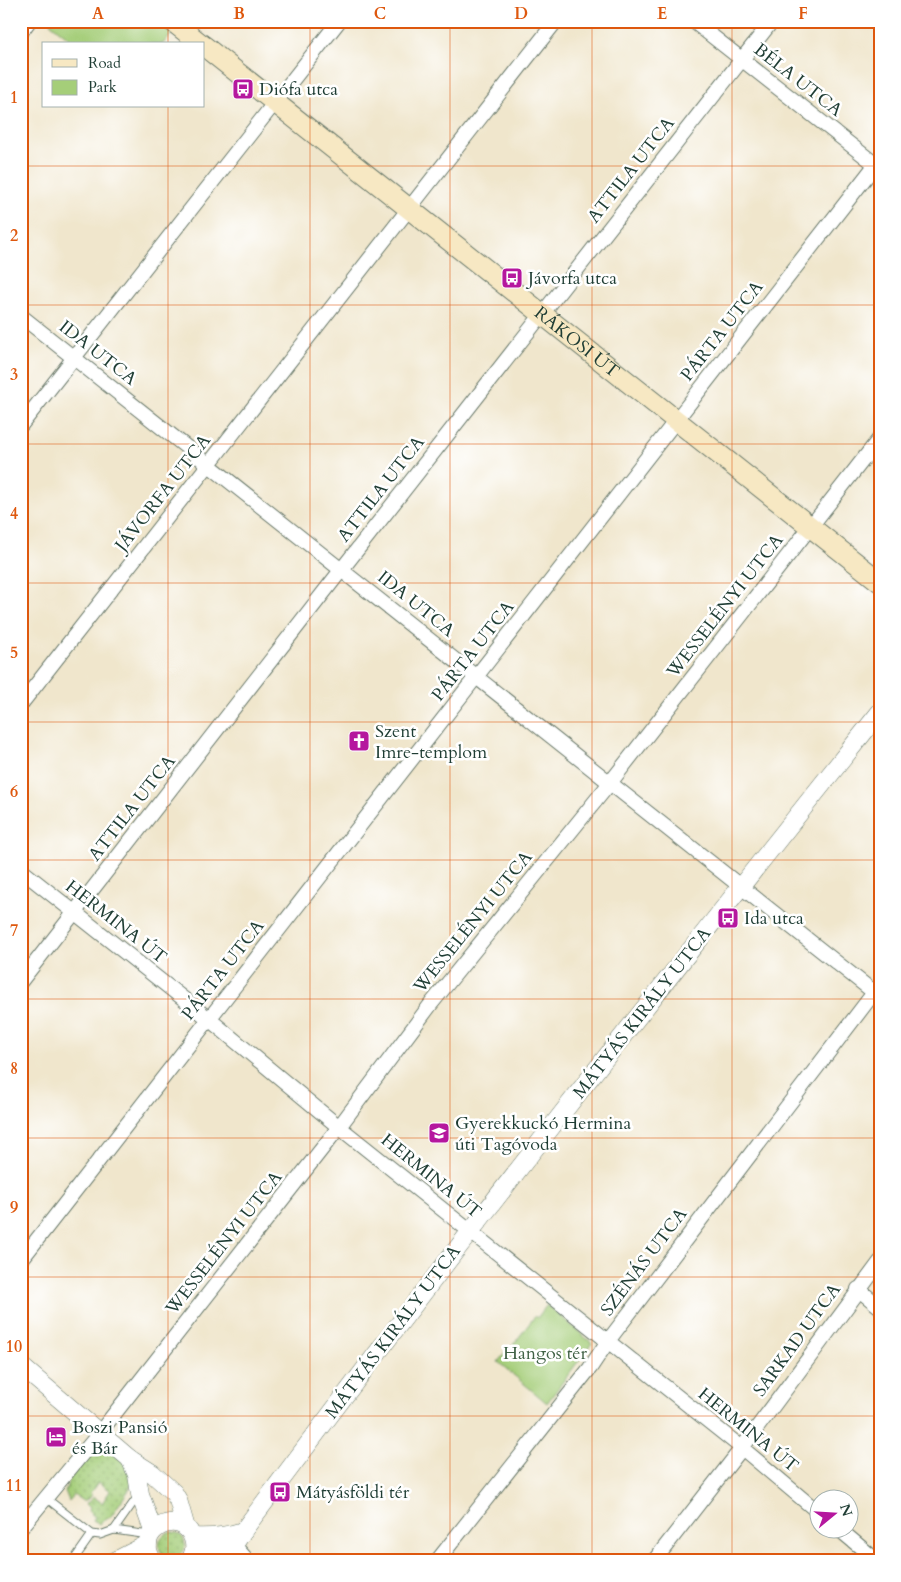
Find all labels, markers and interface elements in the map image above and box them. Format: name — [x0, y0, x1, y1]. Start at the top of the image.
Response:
text: A — [92, 3, 104, 25]
text: B — [233, 3, 245, 25]
text: C — [374, 3, 386, 25]
text: D — [514, 3, 528, 25]
text: E — [657, 3, 667, 25]
text: F — [798, 3, 808, 25]
street label: BÉLA UTCA — [748, 37, 848, 123]
legend — [42, 42, 205, 108]
text: Road — [88, 53, 121, 73]
text: Park — [88, 77, 117, 97]
bus stop icon: Diófa utca — [231, 77, 255, 101]
place label: Diófa utca — [259, 77, 338, 102]
text: 1 — [10, 87, 18, 109]
street label: ATTILA UTCA — [582, 112, 680, 228]
text: 2 — [10, 225, 18, 247]
bus stop icon: Jávorfa utca — [500, 266, 524, 290]
place label: Jávorfa utca — [525, 266, 617, 291]
street label: PÁRTA UTCA — [675, 275, 769, 386]
street label: RÁKOSI ÚT — [529, 300, 625, 383]
street label: IDA UTCA — [54, 315, 142, 392]
text: 3 — [10, 364, 18, 386]
street label: JÁVORFA UTCA — [107, 429, 217, 559]
street label: ATTILA UTCA — [332, 431, 430, 547]
text: 4 — [10, 503, 18, 525]
street label: WESSELÉNYI UTCA — [660, 529, 789, 684]
street label: IDA UTCA — [372, 565, 460, 643]
street label: PÁRTA UTCA — [426, 595, 520, 706]
text: 5 — [10, 642, 18, 664]
place label: Szent Imre-templom — [375, 719, 488, 765]
church icon: Szent Imre-templom — [347, 729, 371, 753]
street label: ATTILA UTCA — [83, 750, 181, 866]
text: 6 — [10, 781, 18, 803]
street label: WESSELÉNYI UTCA — [407, 845, 538, 999]
street label: HERMINA ÚT — [60, 874, 172, 970]
bus stop icon: Ida utca — [716, 906, 740, 930]
place label: Ida utca — [744, 906, 804, 931]
street label: PÁRTA UTCA — [176, 914, 270, 1025]
text: 7 — [10, 920, 18, 942]
street label: MÁTYÁS KIRÁLY UTCA — [567, 922, 717, 1104]
text: 8 — [10, 1058, 18, 1080]
place label: Gyerekkuckó Hermina úti Tagóvoda — [455, 1111, 632, 1157]
school or university icon: Gyerekkuckó Hermina úti Tagóvoda — [427, 1121, 451, 1145]
street label: HERMINA ÚT — [375, 1128, 487, 1224]
street label: WESSELÉNYI UTCA — [159, 1166, 288, 1321]
text: 9 — [10, 1197, 18, 1219]
street label: SZÉNÁS UTCA — [595, 1203, 693, 1321]
street label: MÁTYÁS KIRÁLY UTCA — [319, 1240, 467, 1424]
street label: SARKAD UTCA — [747, 1278, 847, 1402]
text: 10 — [6, 1336, 22, 1358]
park label: Hangos tér — [503, 1341, 588, 1366]
street label: HERMINA ÚT — [692, 1382, 804, 1478]
place label: Boszi Pansió és Bár — [72, 1415, 168, 1461]
hotel icon: Boszi Pansió és Bár — [44, 1425, 68, 1449]
text: 11 — [6, 1475, 22, 1497]
bus stop icon: Mátyásföldi tér — [268, 1480, 292, 1504]
place label: Mátyásföldi tér — [296, 1480, 410, 1505]
north arrow — [808, 1490, 858, 1540]
text: N — [835, 1501, 857, 1519]

